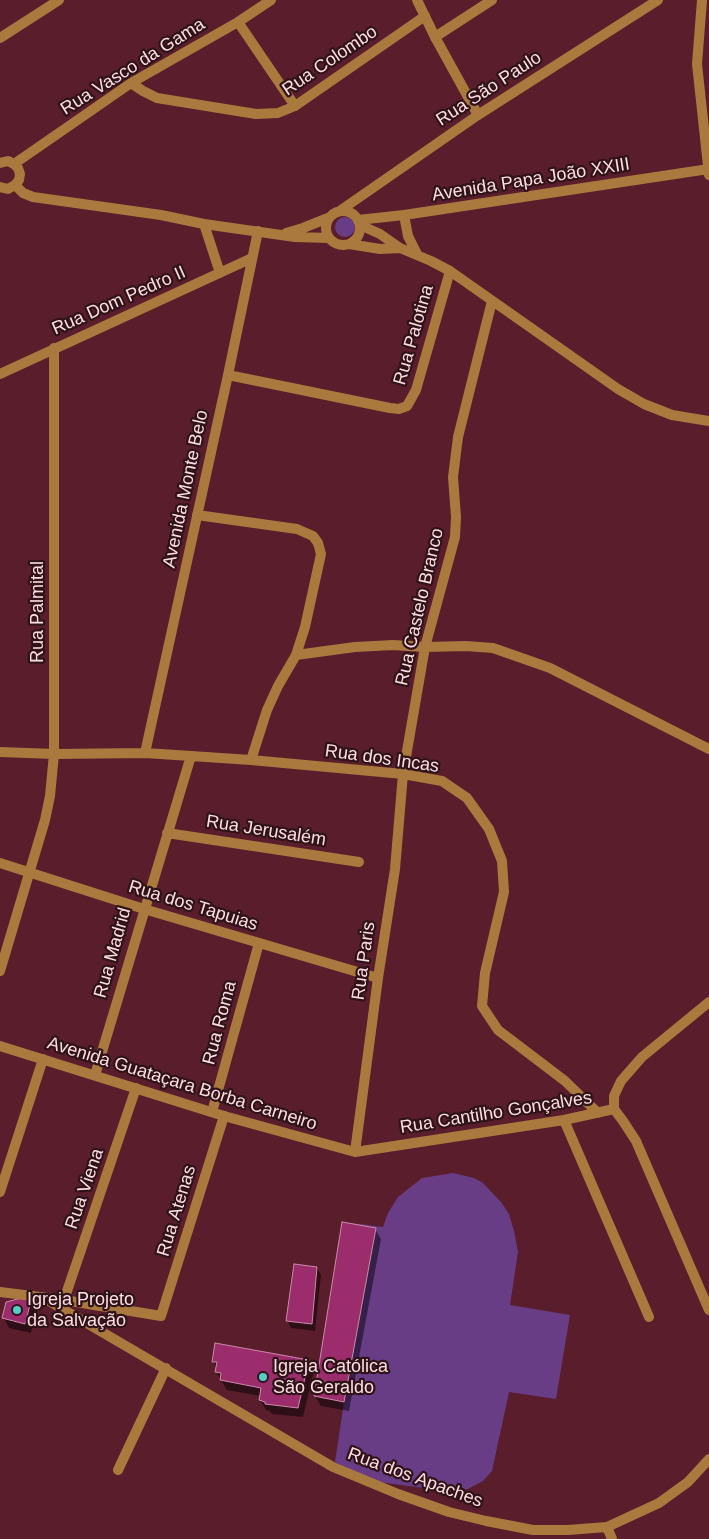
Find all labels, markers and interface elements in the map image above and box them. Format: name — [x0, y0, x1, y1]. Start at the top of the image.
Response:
street label: Rua Vasco da Gama — [57, 14, 209, 120]
street label: Rua Colombo — [278, 21, 382, 101]
street label: Rua São Paulo — [432, 47, 546, 131]
street label: Avenida Papa João XXIII — [431, 154, 631, 206]
street label: Rua Dom Pedro II — [49, 262, 189, 340]
street label: Rua Palotina — [389, 282, 439, 388]
street label: Avenida Monte Belo — [159, 408, 213, 570]
street label: Rua Castelo Branco — [391, 526, 449, 688]
street label: Rua Palmital — [27, 561, 49, 663]
street label: Rua dos Incas — [324, 740, 440, 778]
street label: Rua Jerusalém — [205, 811, 327, 851]
street label: Rua dos Tapuias — [126, 876, 260, 936]
street label: Rua Madrid — [90, 905, 136, 1001]
street label: Rua Paris — [348, 920, 380, 1002]
street label: Rua Roma — [198, 979, 242, 1067]
street label: Avenida Guataçara Borba Carneiro — [45, 1033, 319, 1135]
street label: Rua Cantilho Gonçalves — [398, 1087, 594, 1139]
street label: Rua Viena — [61, 1146, 109, 1232]
street label: Rua Atenas — [153, 1163, 201, 1259]
place label: Igreja Projeto da Salvação — [27, 1289, 134, 1332]
marker: Igreja Projeto da Salvação — [11, 1304, 23, 1316]
place label: Igreja Católica São Geraldo — [273, 1356, 388, 1398]
marker: Igreja Católica São Geraldo — [257, 1371, 269, 1383]
street label: Rua dos Apaches — [345, 1444, 485, 1512]

